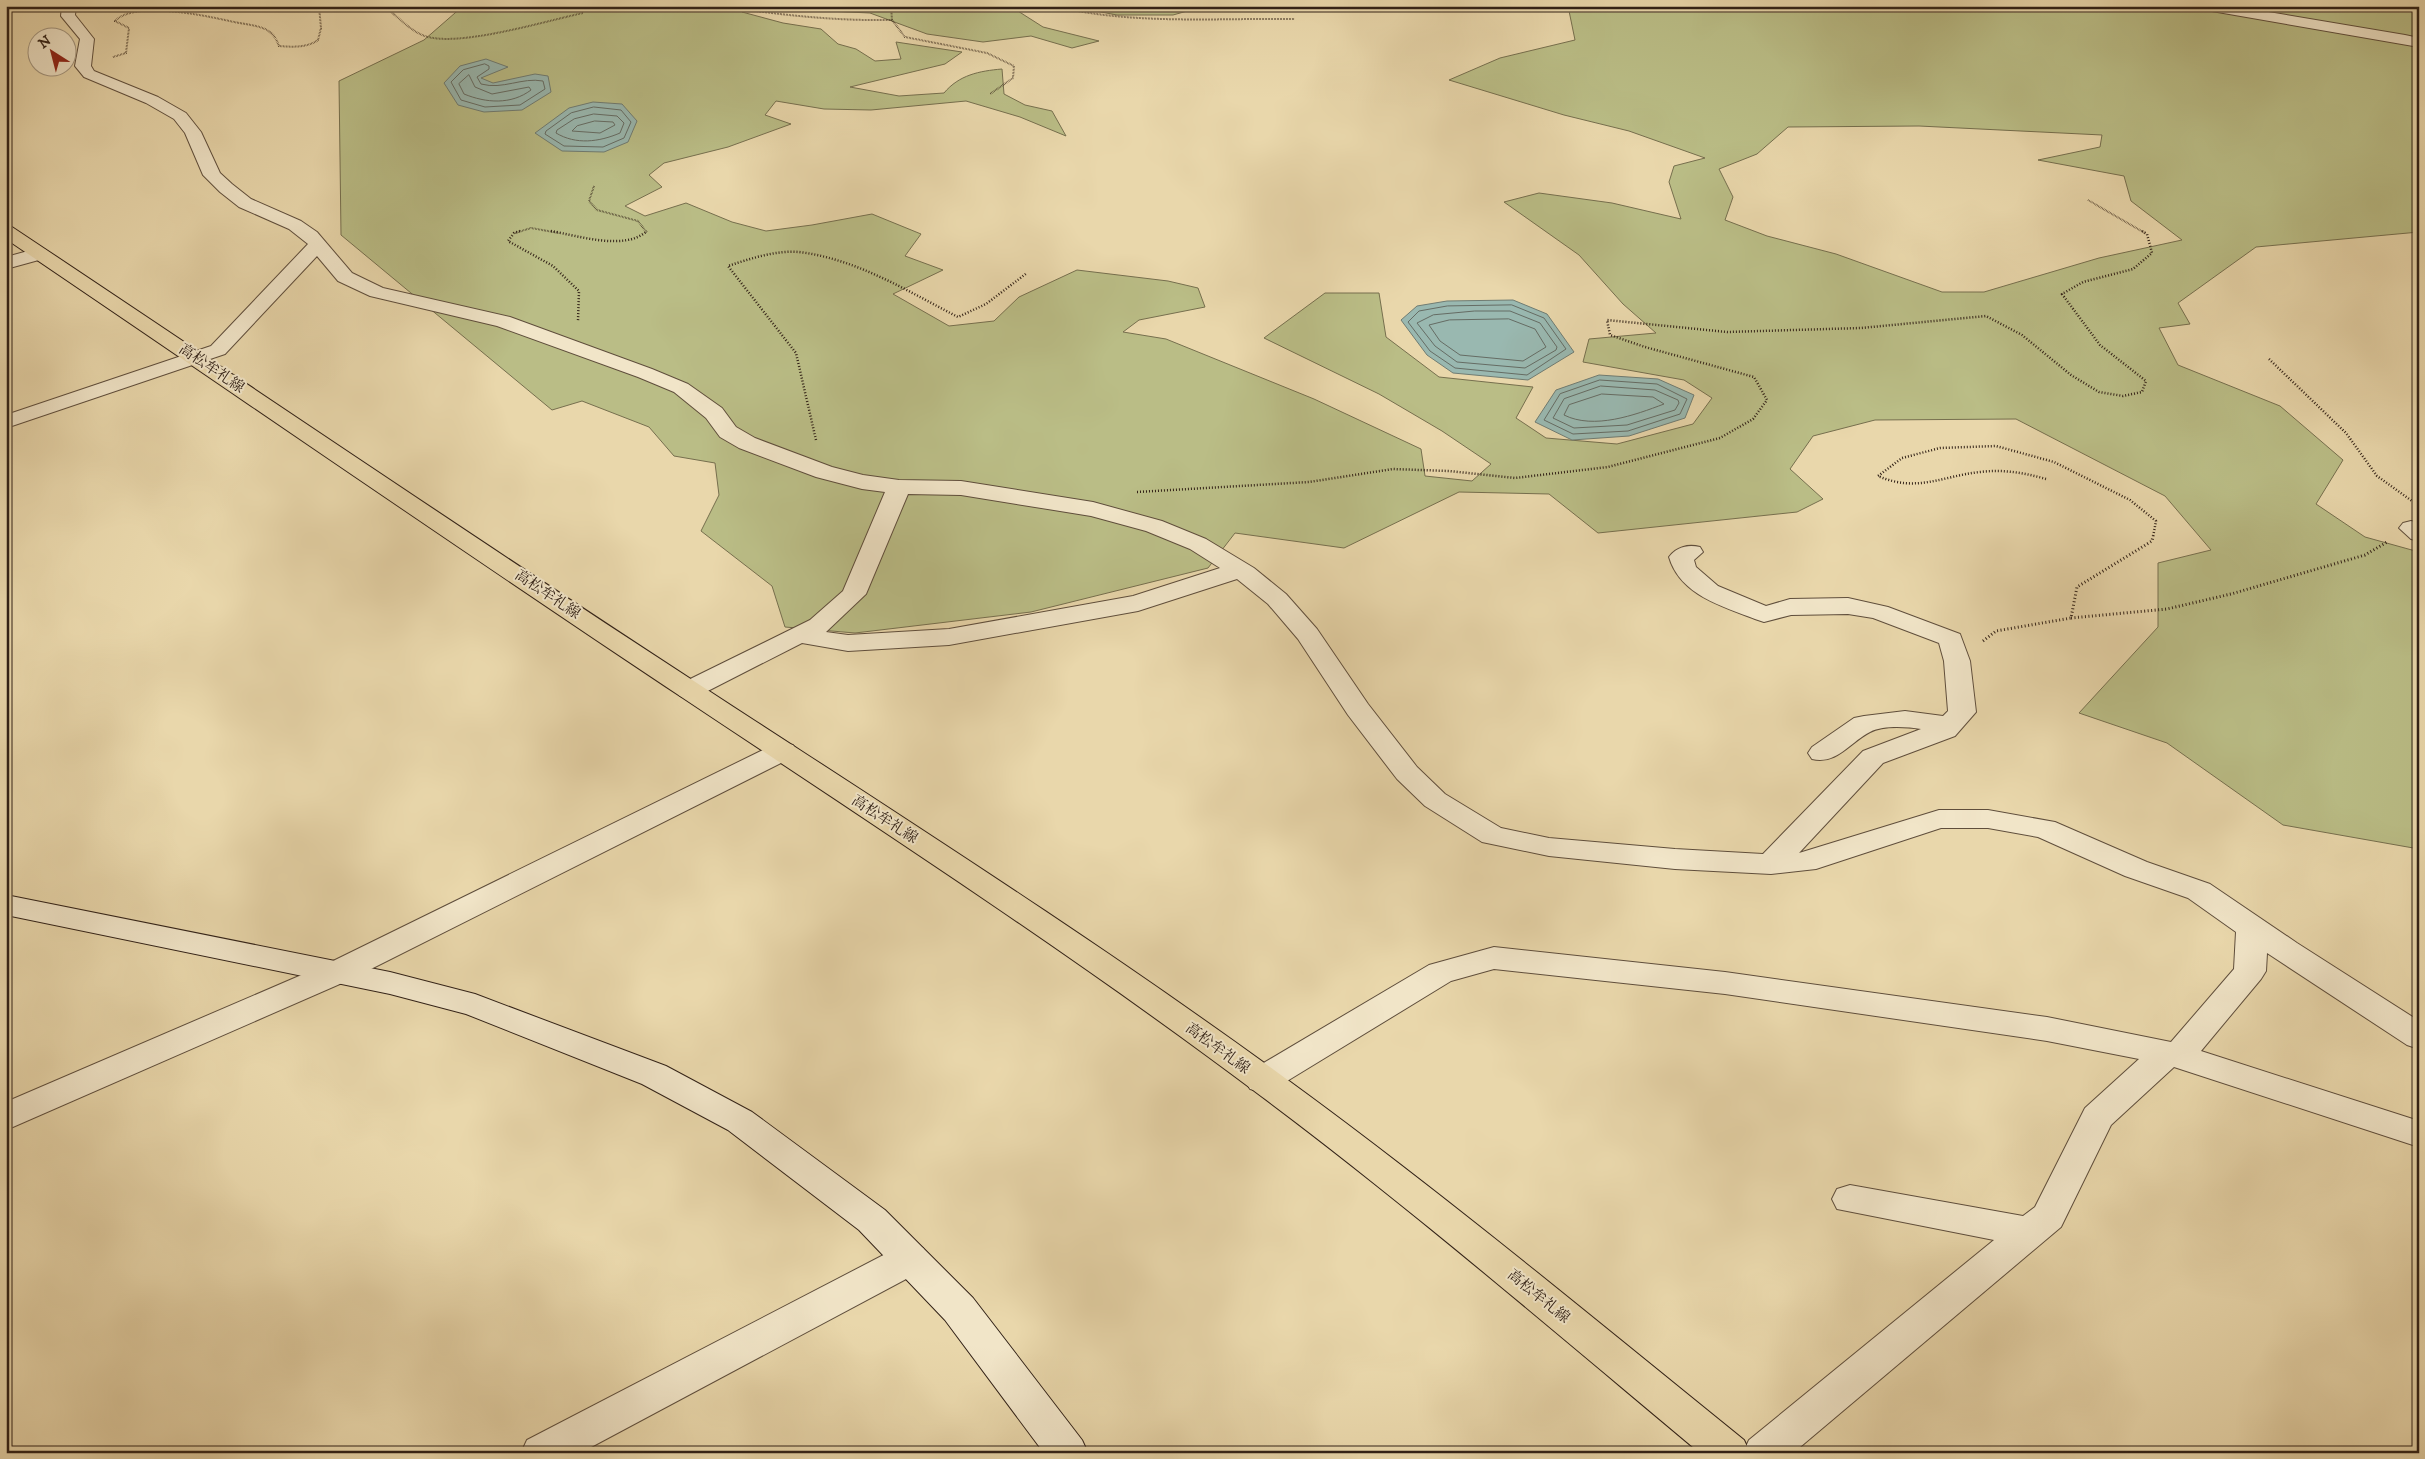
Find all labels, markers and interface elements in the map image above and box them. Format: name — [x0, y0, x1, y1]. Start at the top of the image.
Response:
north arrow — [28, 28, 78, 78]
text: N — [35, 31, 55, 53]
street label: 高松牟礼線 — [175, 340, 248, 397]
street label: 高松牟礼線 — [511, 566, 584, 623]
street label: 高松牟礼線 — [848, 791, 921, 848]
street label: 高松牟礼線 — [1182, 1019, 1254, 1078]
street label: 高松牟礼線 — [1504, 1265, 1574, 1327]

